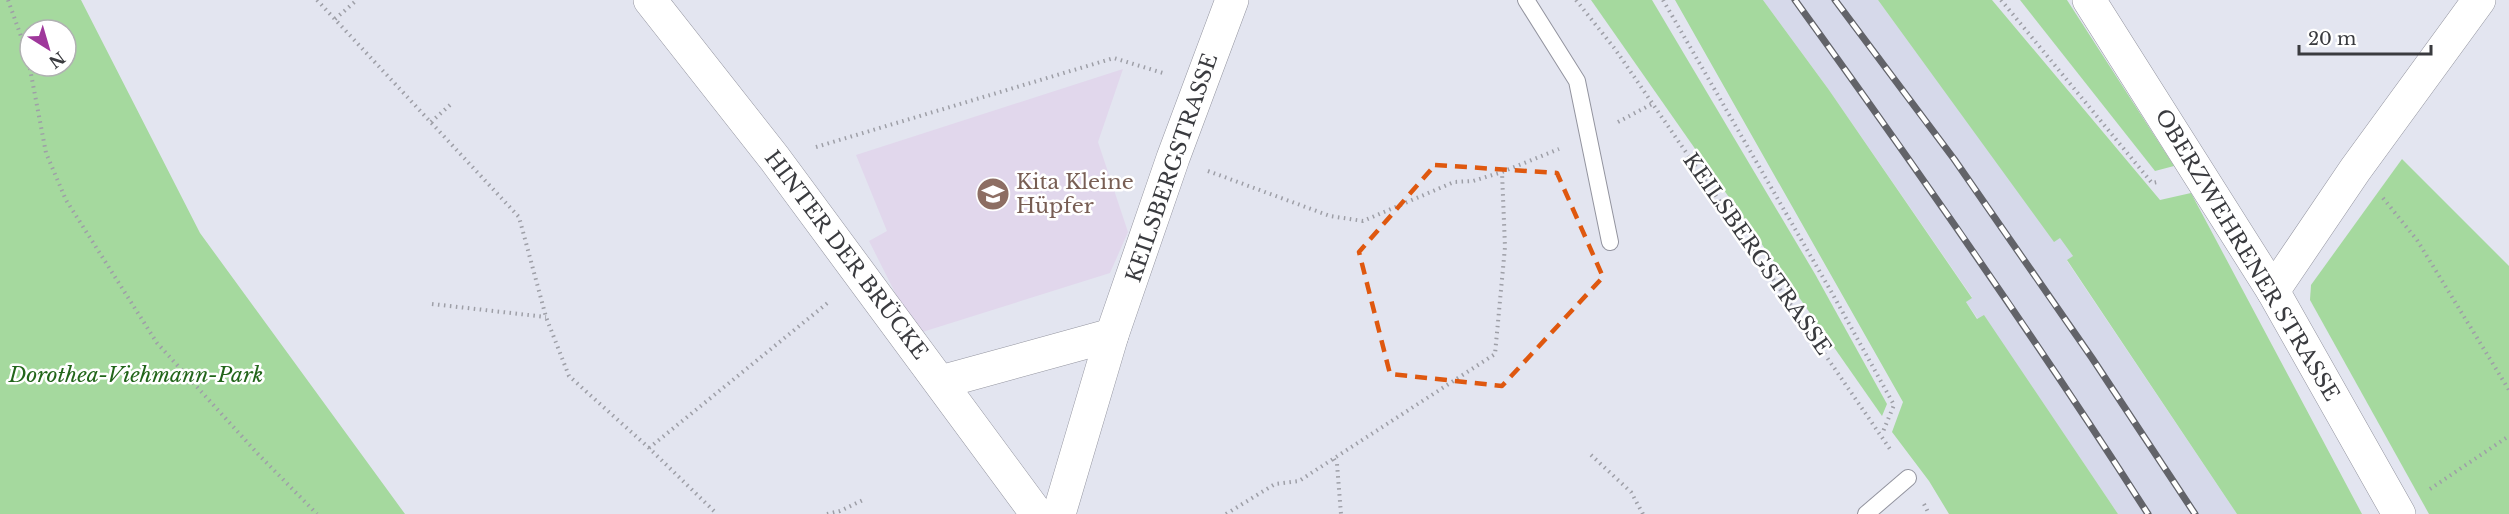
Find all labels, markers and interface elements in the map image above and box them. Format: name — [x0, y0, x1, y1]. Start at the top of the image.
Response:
north arrow — [18, 18, 78, 78]
scale bar — [2299, 18, 2431, 56]
text: 20 m — [2308, 28, 2356, 50]
text: N — [45, 47, 69, 72]
street label: KEILSBERGSTRASSE — [1121, 50, 1223, 286]
street label: OBERZWEHRENER STRASSE — [2149, 104, 2345, 406]
street label: HINTER DER BRÜCKE — [759, 145, 933, 365]
street label: KEILSBERGSTRASSE — [1677, 148, 1837, 360]
place label: Kita Kleine Hüpfer — [1016, 169, 1134, 219]
school or university icon: Kita Kleine Hüpfer — [975, 176, 1011, 212]
park label: Dorothea-Viehmann-Park — [8, 362, 263, 388]

